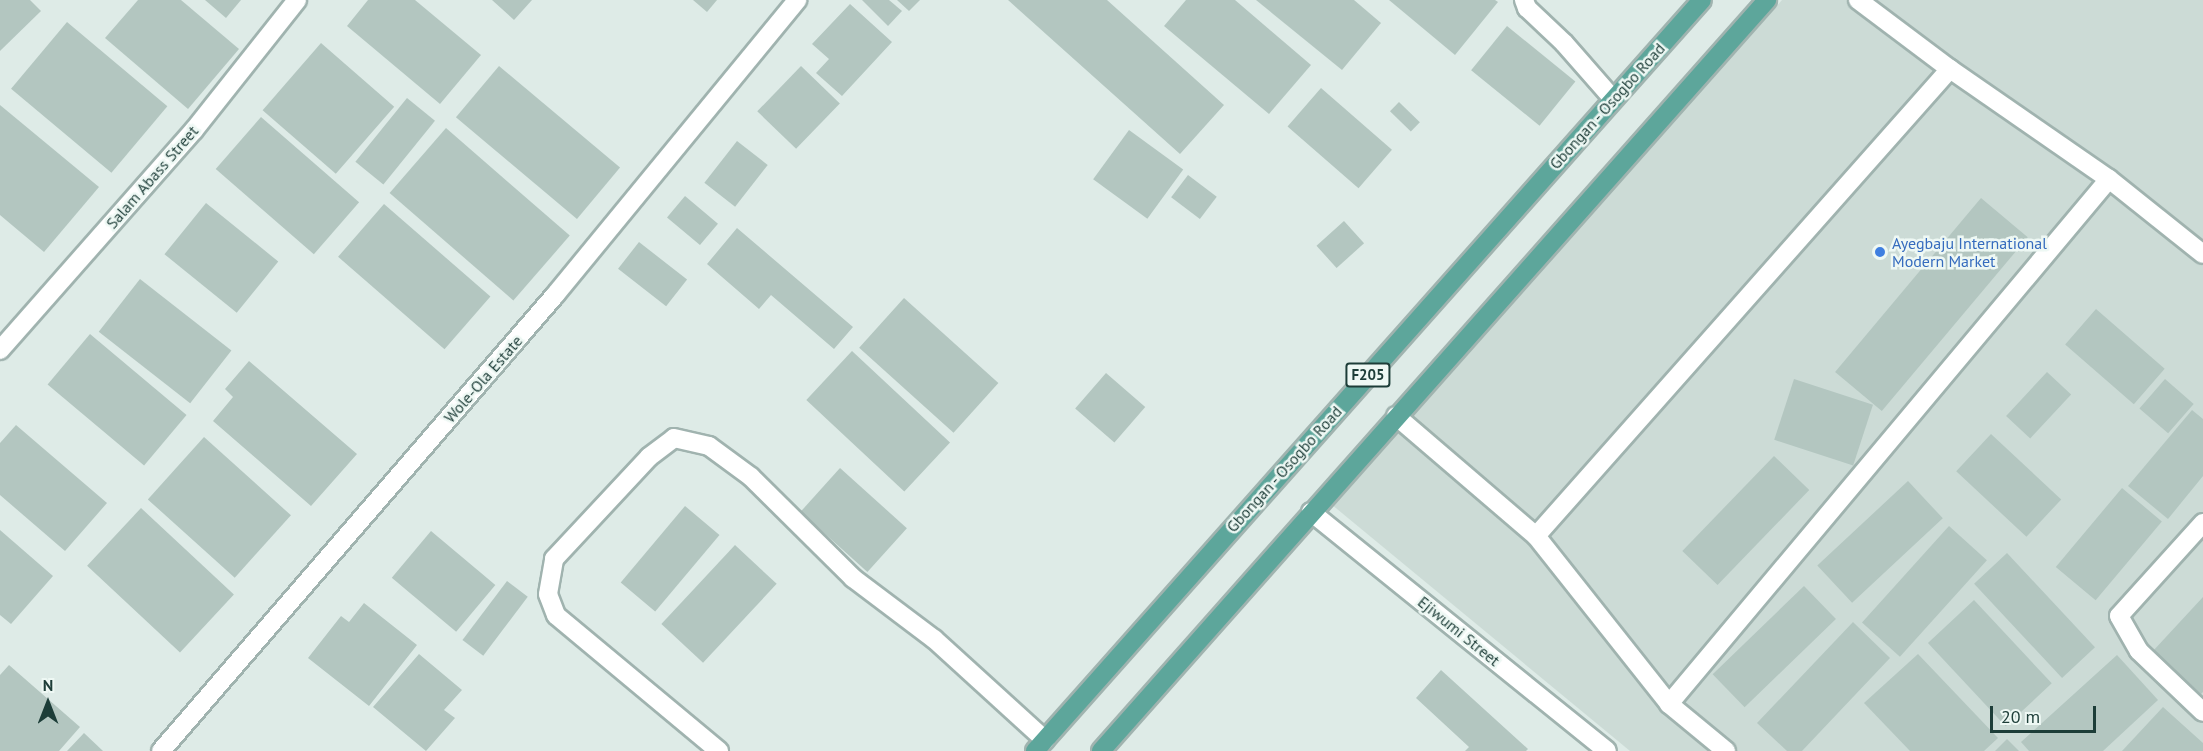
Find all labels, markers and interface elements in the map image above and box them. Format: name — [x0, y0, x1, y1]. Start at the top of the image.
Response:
street label: Gbongan - Osogbo Road — [1544, 38, 1670, 174]
street label: Salam Abass Street — [102, 121, 202, 233]
place label: Ayegbaju International Modern Market — [1892, 233, 2047, 271]
marker: Ayegbaju International Modern Market — [1873, 245, 1887, 259]
street label: Wole-Ola Estate — [440, 331, 526, 427]
road number: F205 — [1344, 363, 1392, 387]
street label: Gbongan - Osogbo Road — [1221, 401, 1347, 537]
street label: Ejiwumi Street — [1414, 592, 1504, 670]
north arrow — [18, 673, 78, 733]
text: N — [43, 675, 53, 695]
scale bar — [1993, 694, 2100, 732]
text: 20 m — [2001, 705, 2040, 728]

